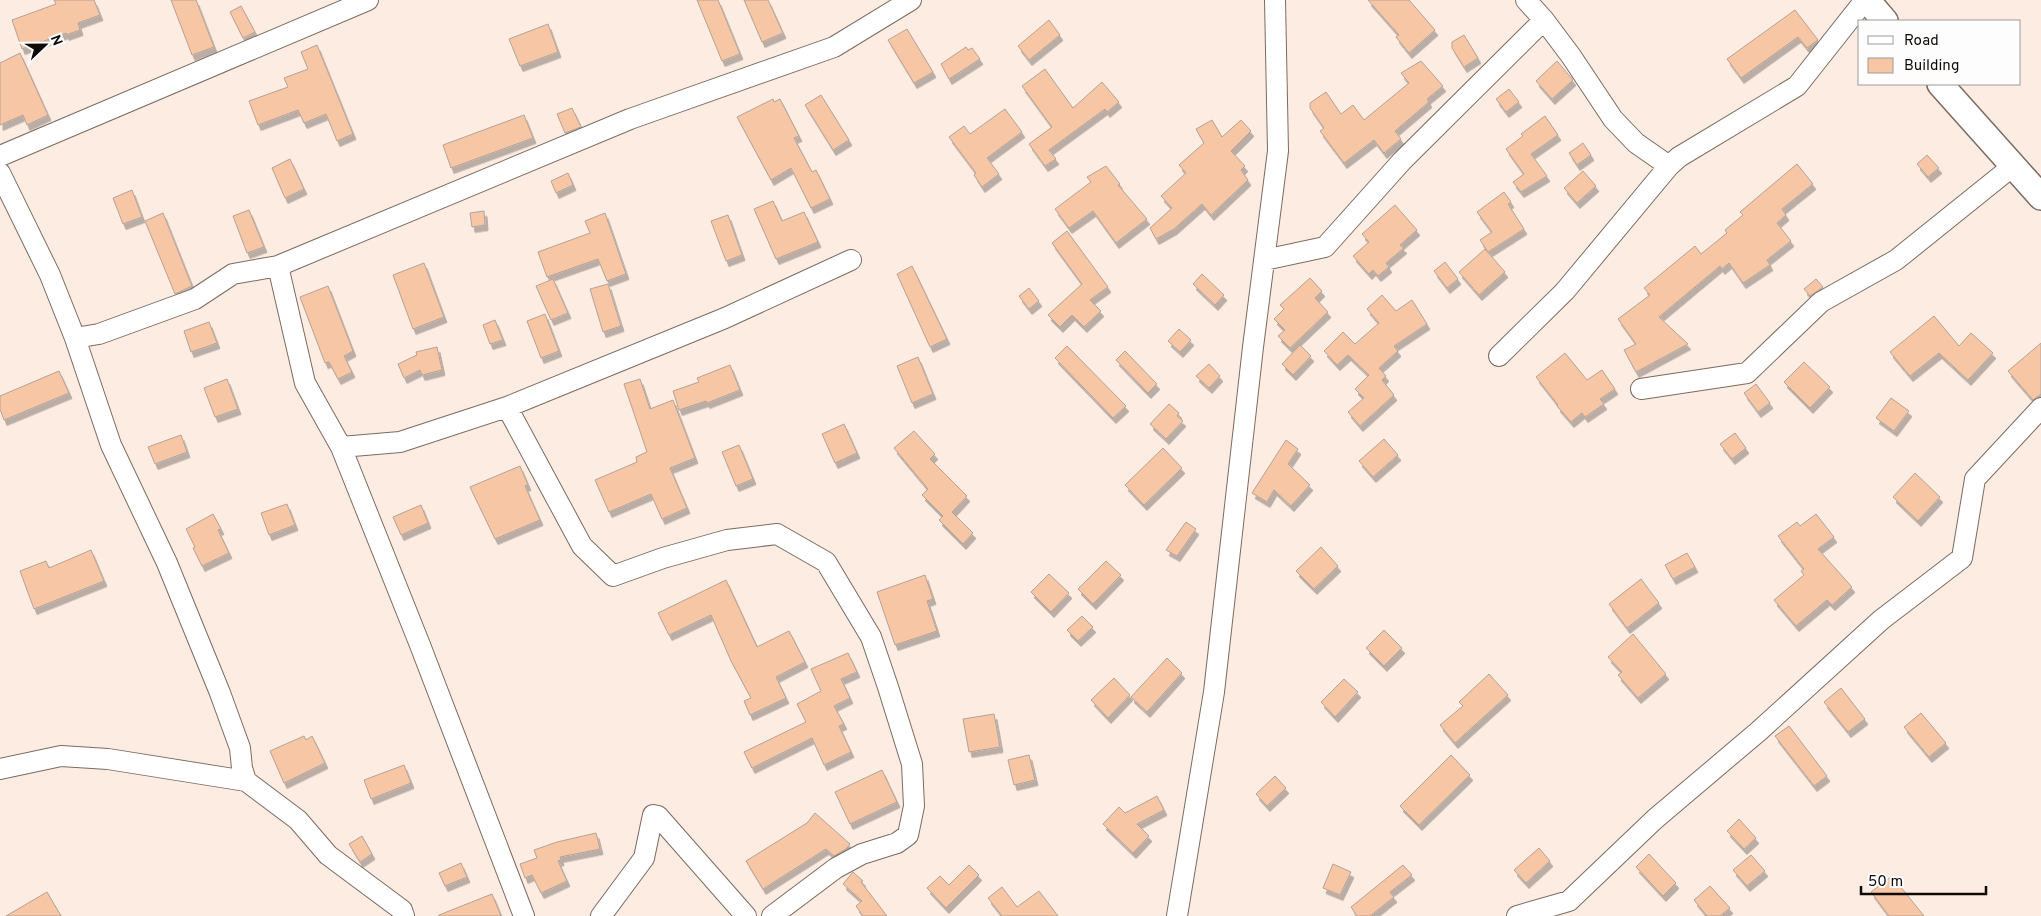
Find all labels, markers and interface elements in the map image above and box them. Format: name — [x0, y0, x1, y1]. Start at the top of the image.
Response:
north arrow — [20, 20, 70, 70]
legend — [1858, 20, 2021, 85]
text: Road — [1904, 32, 1939, 51]
text: N — [46, 33, 65, 49]
text: Building — [1904, 57, 1959, 76]
scale bar — [1861, 864, 1986, 896]
text: 50 m — [1868, 873, 1903, 892]

